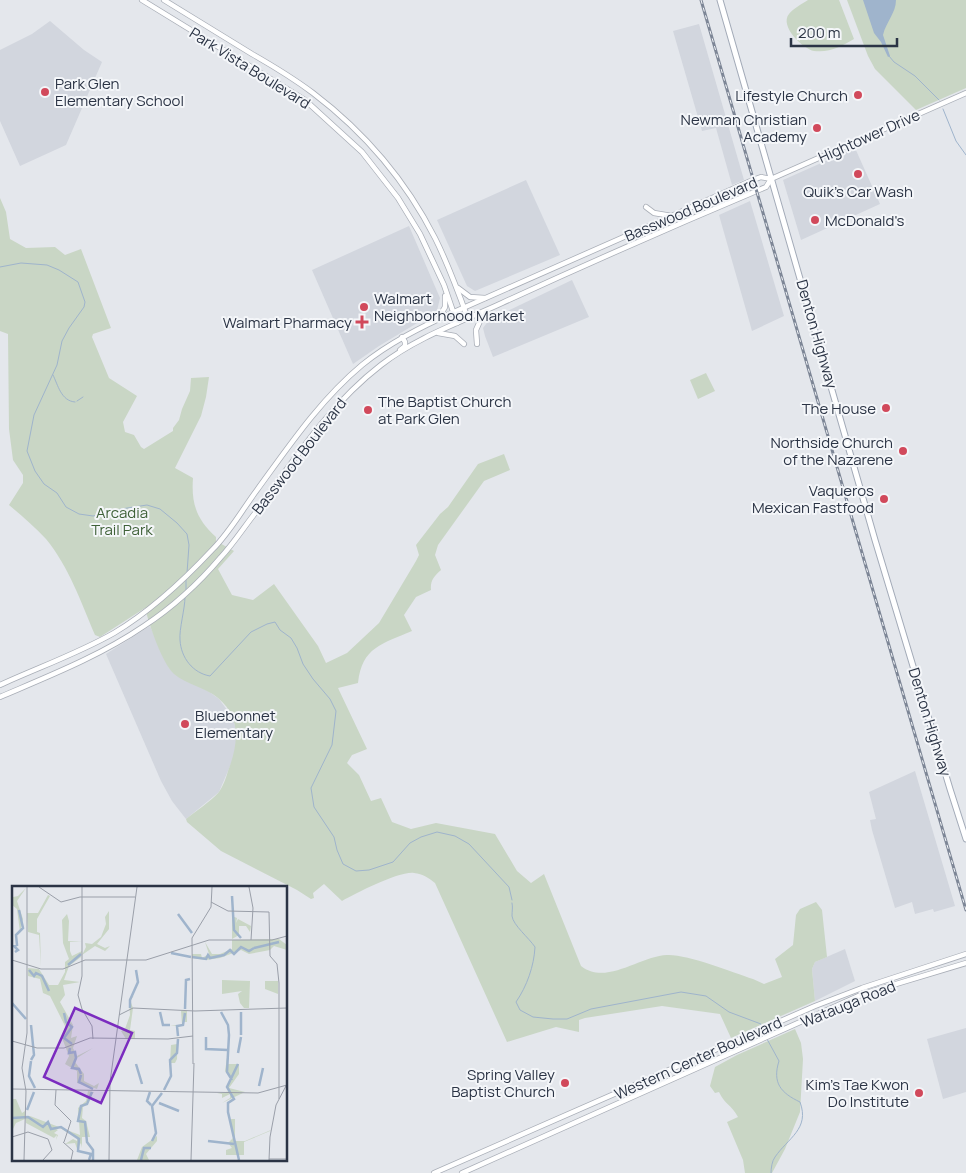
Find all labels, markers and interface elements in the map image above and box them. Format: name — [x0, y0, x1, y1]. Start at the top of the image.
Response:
scale bar — [791, 15, 897, 47]
street label: Park Vista Boulevard — [186, 22, 314, 114]
text: 200 m — [798, 22, 841, 43]
place label: Park Glen Elementary School — [55, 73, 184, 111]
place label: Lifestyle Church — [735, 85, 848, 106]
marker: Park Glen Elementary School — [39, 86, 51, 98]
marker: Lifestyle Church — [852, 89, 864, 101]
street label: Hightower Drive — [815, 104, 923, 168]
place label: Newman Christian Academy — [681, 109, 807, 147]
marker: Newman Christian Academy — [811, 122, 823, 134]
marker: Quik's Car Wash — [852, 168, 864, 180]
street label: Basswood Boulevard — [621, 172, 761, 246]
place label: Quik's Car Wash — [803, 181, 913, 202]
place label: McDonald's — [825, 210, 904, 231]
marker: McDonald's — [809, 214, 821, 226]
street label: Denton Highway — [791, 277, 843, 391]
place label: Walmart Neighborhood Market — [374, 288, 524, 326]
marker: Walmart Neighborhood Market — [358, 301, 370, 313]
place label: Walmart Pharmacy — [223, 312, 352, 333]
marker: Walmart Pharmacy — [356, 316, 368, 328]
place label: The Baptist Church at Park Glen — [378, 391, 512, 429]
street label: Basswood Boulevard — [247, 393, 351, 519]
place label: The House — [802, 398, 876, 419]
marker: The House — [880, 402, 892, 414]
marker: The Baptist Church at Park Glen — [362, 404, 374, 416]
place label: Northside Church of the Nazarene — [770, 432, 893, 470]
marker: Northside Church of the Nazarene — [897, 445, 909, 457]
place label: Vaqueros Mexican Fastfood — [752, 480, 874, 518]
marker: Vaqueros Mexican Fastfood — [878, 493, 890, 505]
park label: Arcadia Trail Park — [91, 502, 153, 540]
street label: Denton Highway — [904, 665, 957, 779]
place label: Bluebonnet Elementary — [195, 705, 276, 743]
marker: Bluebonnet Elementary — [179, 718, 191, 730]
inset map — [12, 886, 288, 1160]
street label: Watauga Road — [797, 975, 899, 1033]
street label: Western Center Boulevard — [611, 1012, 785, 1104]
place label: Spring Valley Baptist Church — [451, 1064, 555, 1102]
place label: Kim's Tae Kwon Do Institute — [806, 1074, 909, 1112]
marker: Spring Valley Baptist Church — [559, 1077, 571, 1089]
marker: Kim's Tae Kwon Do Institute — [913, 1087, 925, 1099]

